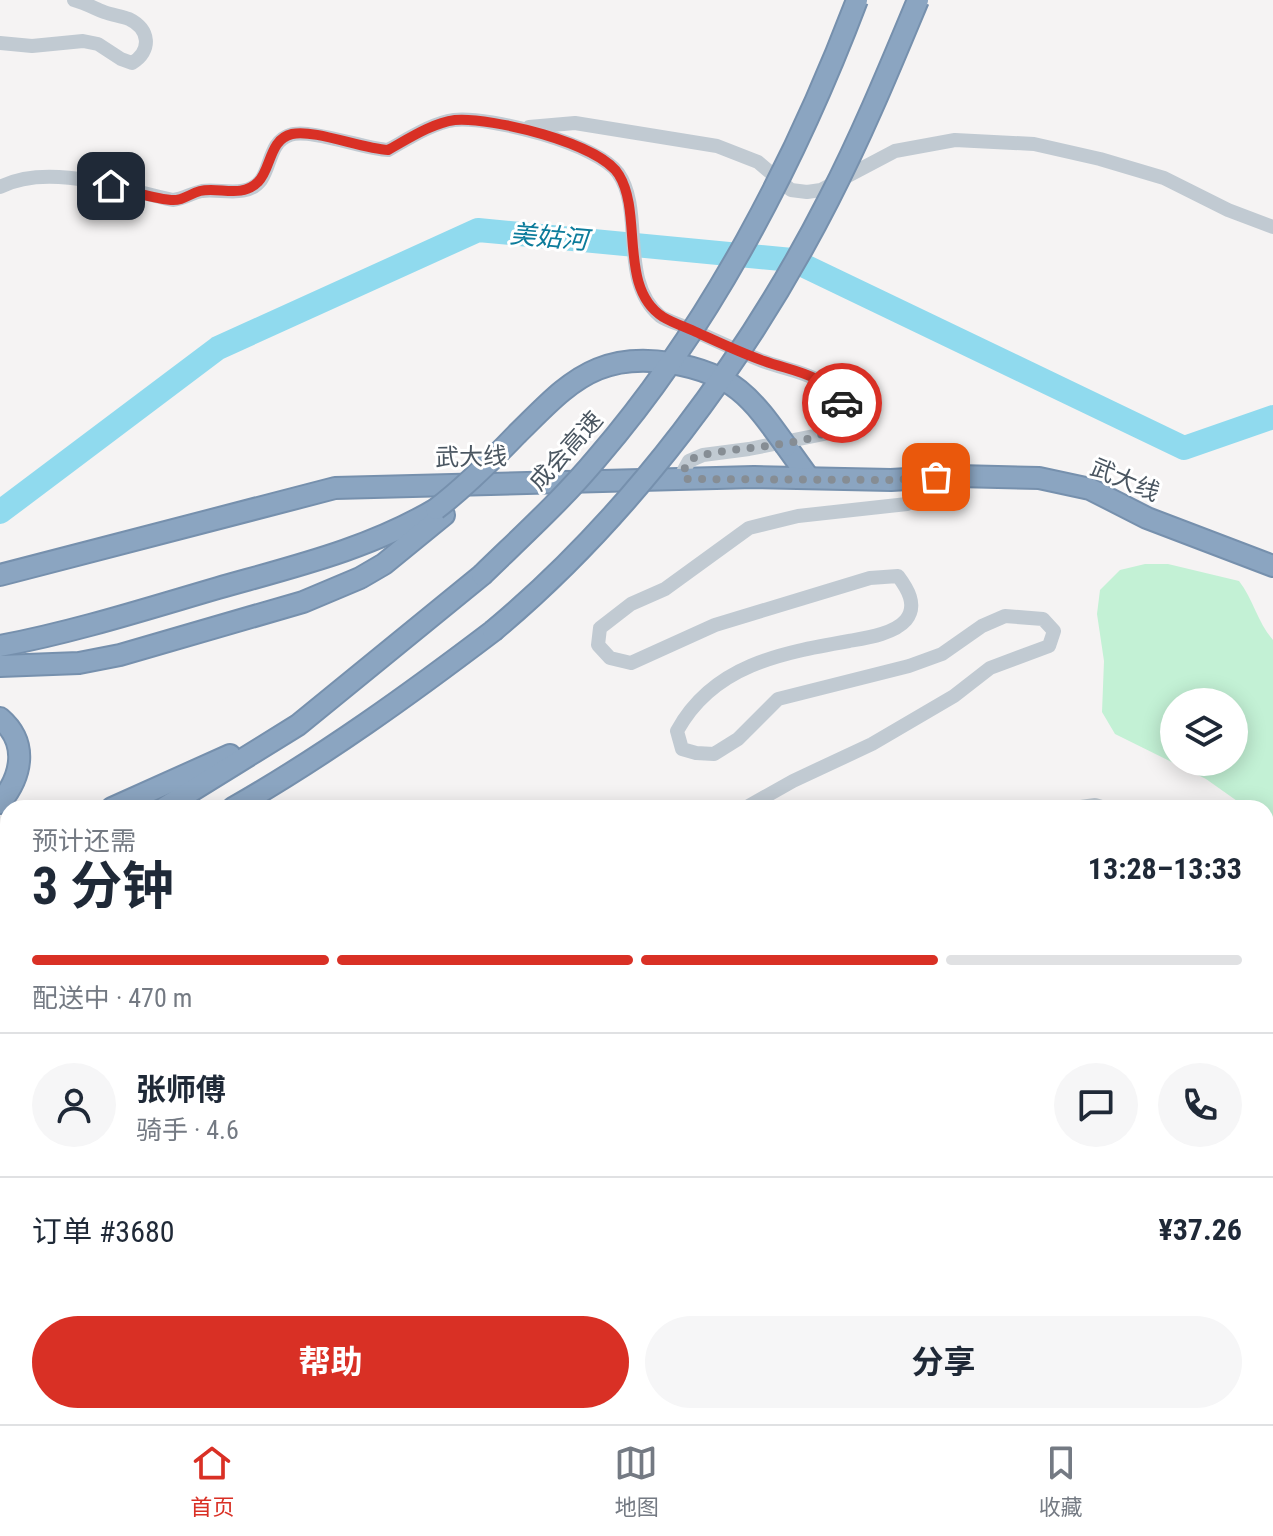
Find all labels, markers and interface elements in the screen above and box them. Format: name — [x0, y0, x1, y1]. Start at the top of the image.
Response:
pin — [77, 152, 145, 220]
icon: home — [89, 164, 133, 208]
water label: 美姑河 — [509, 219, 594, 256]
courier — [802, 363, 882, 443]
icon: car — [820, 381, 864, 425]
street label: 成会高速 — [523, 406, 609, 496]
street label: 武大线 — [435, 442, 507, 472]
pin — [902, 443, 970, 511]
street label: 武大线 — [1086, 453, 1164, 507]
icon: bag — [914, 455, 958, 499]
map controls — [1160, 688, 1248, 776]
button: layers — [1160, 688, 1248, 776]
text: 预计还需 — [32, 826, 136, 856]
text: 13:28–13:33 — [1088, 851, 1242, 886]
text: 3 分钟 — [32, 856, 174, 917]
text: 配送中 · 470 m — [32, 983, 192, 1013]
button: person — [32, 1063, 116, 1147]
button: chat — [1054, 1063, 1138, 1147]
button: phone — [1158, 1063, 1242, 1147]
text: 张师傅 — [136, 1072, 226, 1107]
text: 骑手 · 4.6 — [136, 1115, 239, 1145]
text: ¥37.26 — [1158, 1212, 1242, 1247]
text: 订单 #3680 — [32, 1214, 175, 1249]
button: 帮助 — [32, 1316, 629, 1408]
button: 分享 — [645, 1316, 1242, 1408]
tab: 首页 — [190, 1441, 234, 1521]
tab: 地图 — [614, 1441, 659, 1521]
tab: 收藏 — [1039, 1441, 1083, 1521]

